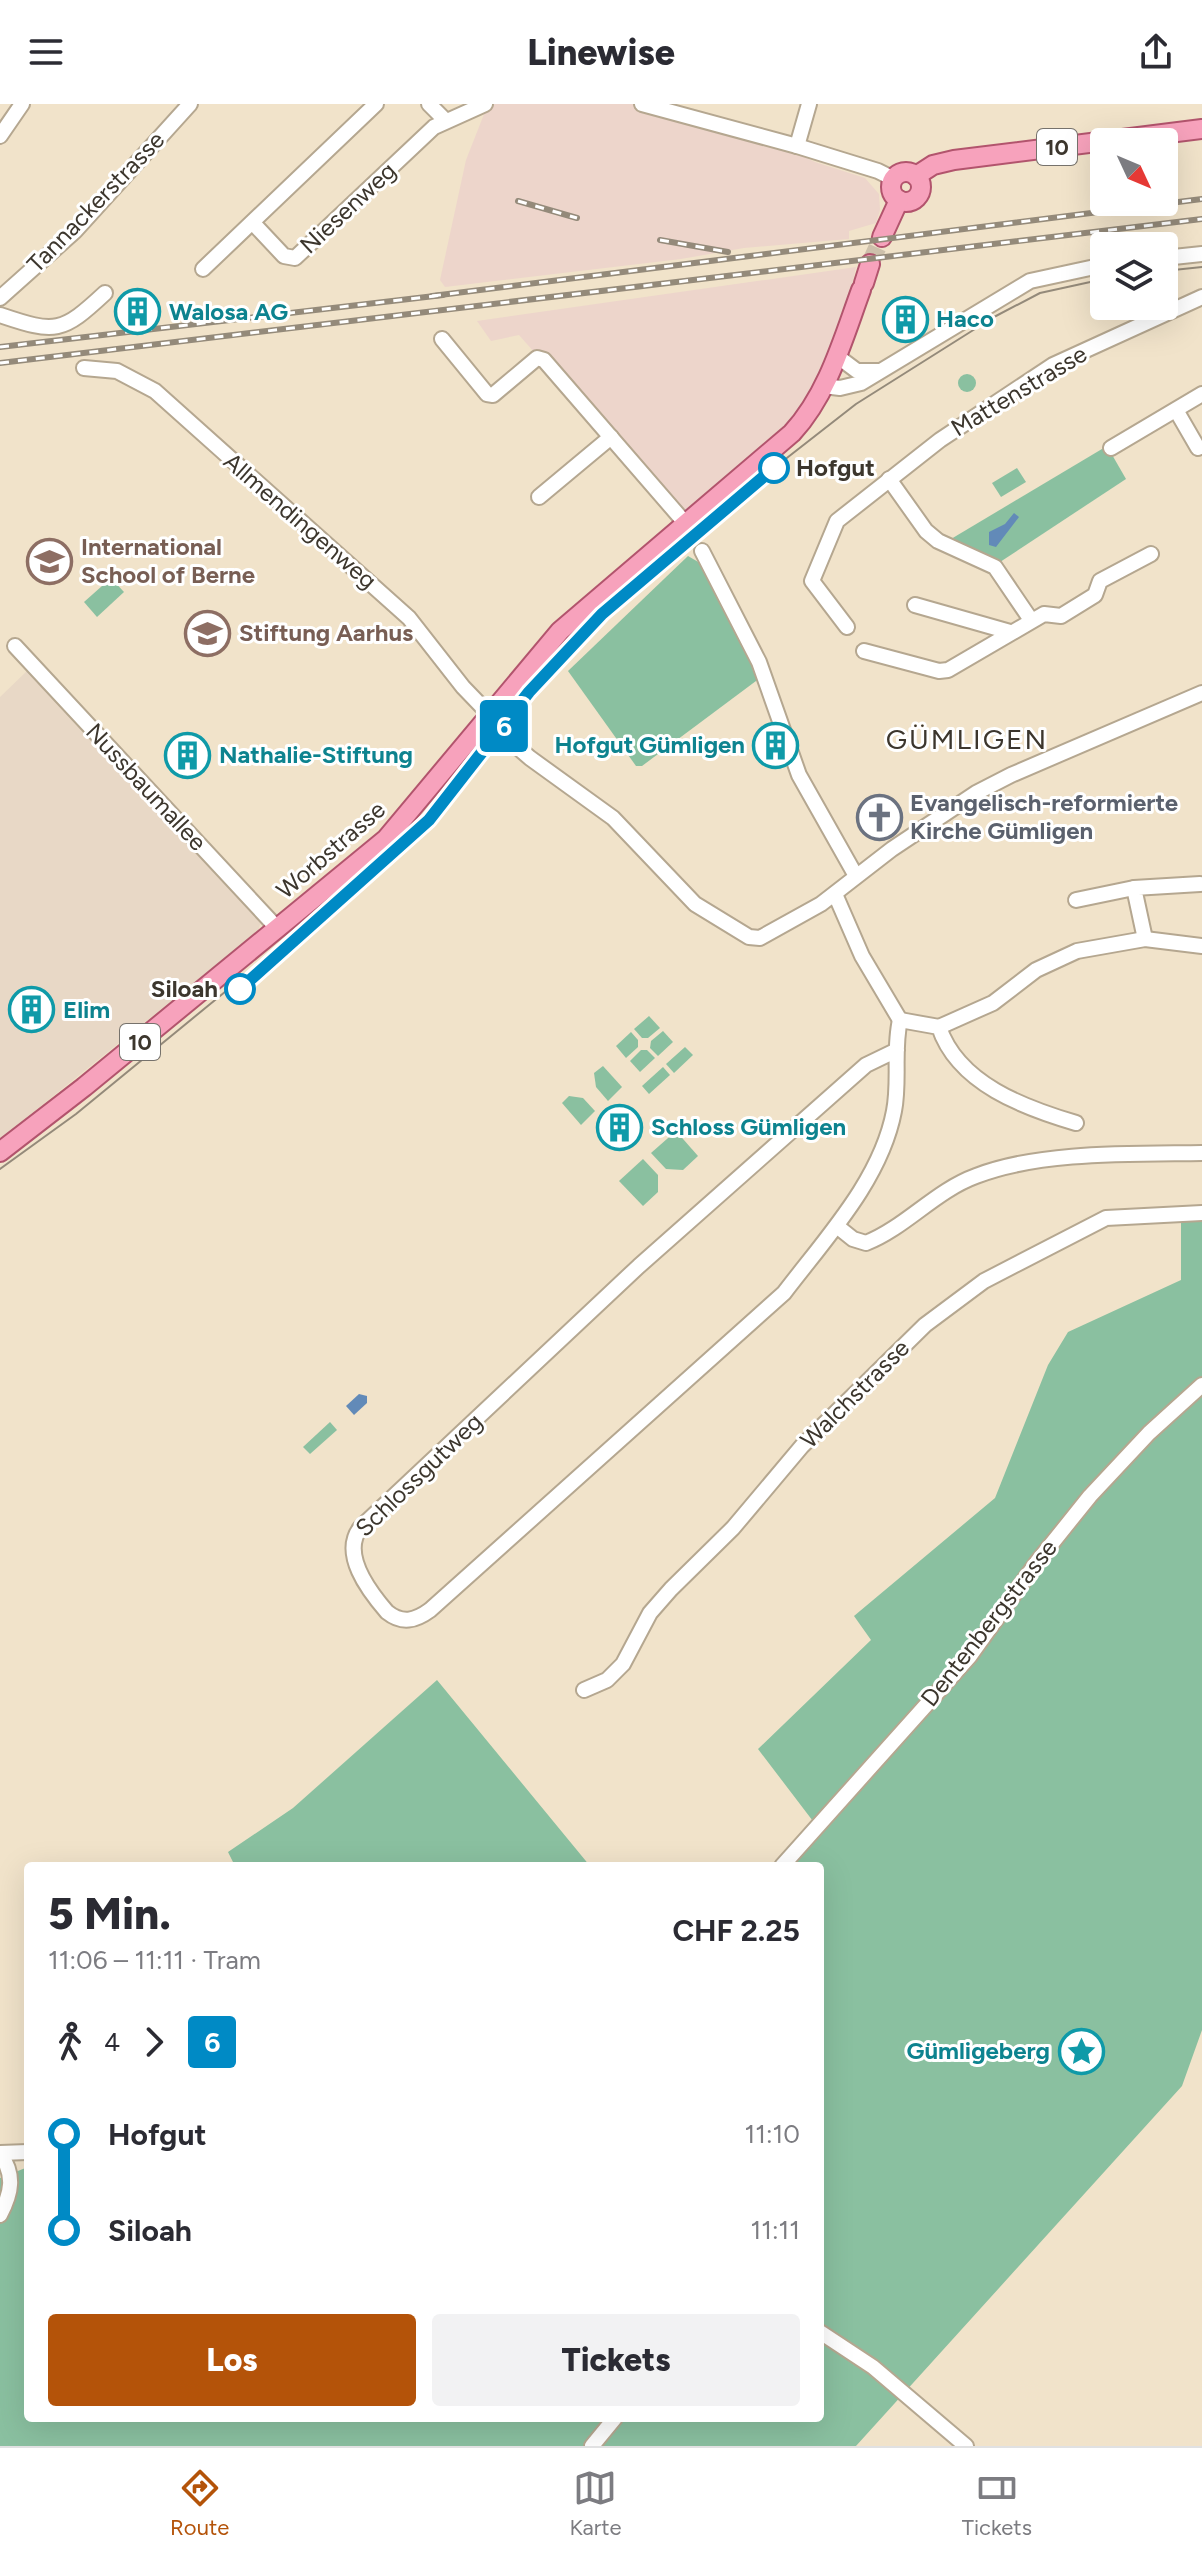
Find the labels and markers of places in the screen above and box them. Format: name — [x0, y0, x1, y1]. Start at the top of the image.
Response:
building icon: Walosa AG — [114, 288, 162, 336]
building icon: Haco — [881, 295, 929, 343]
place label: Walosa AG — [169, 297, 288, 326]
place label: Haco — [936, 304, 994, 333]
marker: Hofgut — [759, 453, 789, 483]
place label: Hofgut — [796, 453, 875, 482]
place label: International School of Berne — [81, 532, 255, 589]
school or university icon: International School of Berne — [26, 537, 74, 585]
school or university icon: Stiftung Aarhus — [184, 609, 232, 657]
place label: Stiftung Aarhus — [239, 618, 413, 647]
building icon: Hofgut Gümligen — [752, 721, 800, 769]
place label: Hofgut Gümligen — [555, 730, 745, 759]
building icon: Nathalie-Stiftung — [164, 731, 212, 779]
place label: Nathalie-Stiftung — [219, 740, 413, 769]
place label: Evangelisch-reformierte Kirche Gümligen — [910, 788, 1178, 845]
church icon: Evangelisch-reformierte Kirche Gümligen — [855, 793, 903, 841]
place label: Siloah — [151, 974, 218, 1003]
marker: Siloah — [225, 974, 255, 1004]
building icon: Elim — [8, 986, 56, 1034]
place label: Elim — [63, 995, 110, 1024]
building icon: Schloss Gümligen — [596, 1103, 644, 1151]
place label: Schloss Gümligen — [651, 1112, 846, 1141]
place icon: Gümligeberg — [1057, 2027, 1105, 2075]
place label: Gümligeberg — [907, 2036, 1050, 2065]

